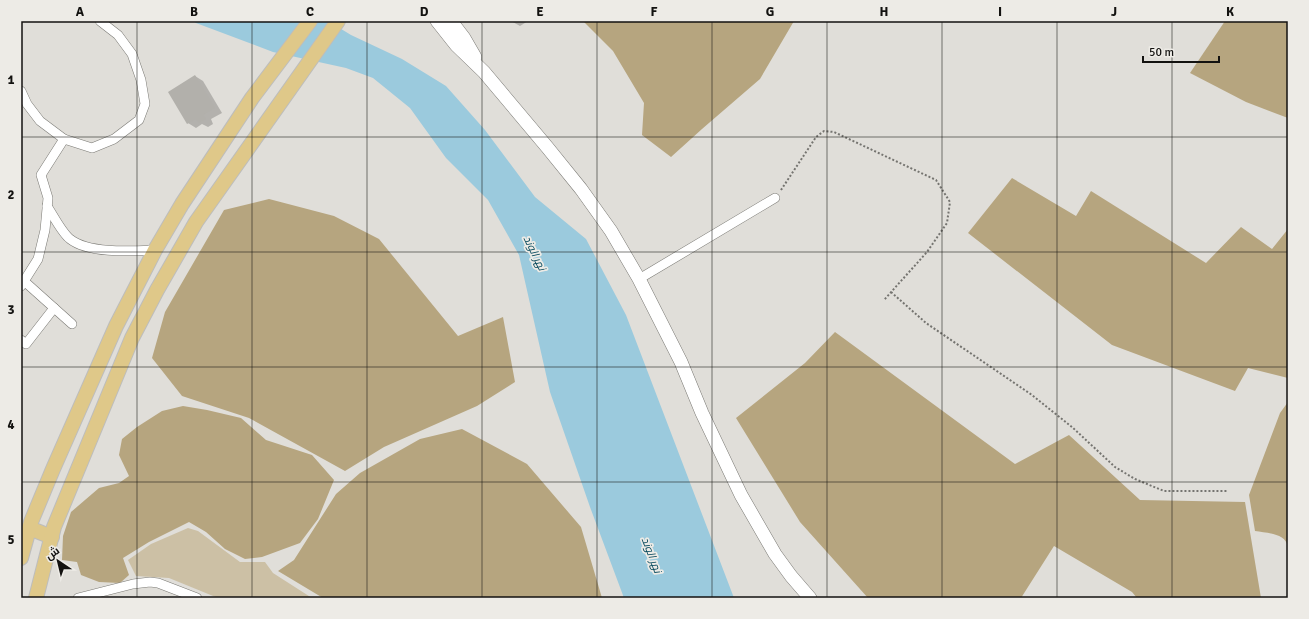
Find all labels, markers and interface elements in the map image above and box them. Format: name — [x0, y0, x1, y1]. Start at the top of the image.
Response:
text: A — [76, 4, 85, 20]
text: B — [190, 4, 198, 20]
text: C — [306, 4, 314, 20]
text: D — [420, 4, 429, 20]
text: E — [536, 4, 544, 20]
text: F — [651, 4, 658, 20]
text: G — [766, 4, 774, 20]
text: H — [880, 4, 888, 20]
text: I — [998, 4, 1002, 20]
text: J — [1111, 4, 1117, 20]
text: K — [1226, 4, 1234, 20]
scale bar — [1143, 38, 1219, 64]
text: 50 m — [1149, 45, 1174, 60]
text: 1 — [7, 72, 15, 88]
text: 2 — [7, 187, 15, 203]
water label: نهر الوند — [521, 234, 549, 274]
text: 3 — [7, 302, 15, 318]
text: 4 — [7, 417, 15, 433]
text: 5 — [7, 532, 15, 548]
water label: نهر الوند — [639, 536, 665, 576]
north arrow — [38, 541, 78, 581]
text: ش — [43, 544, 62, 563]

